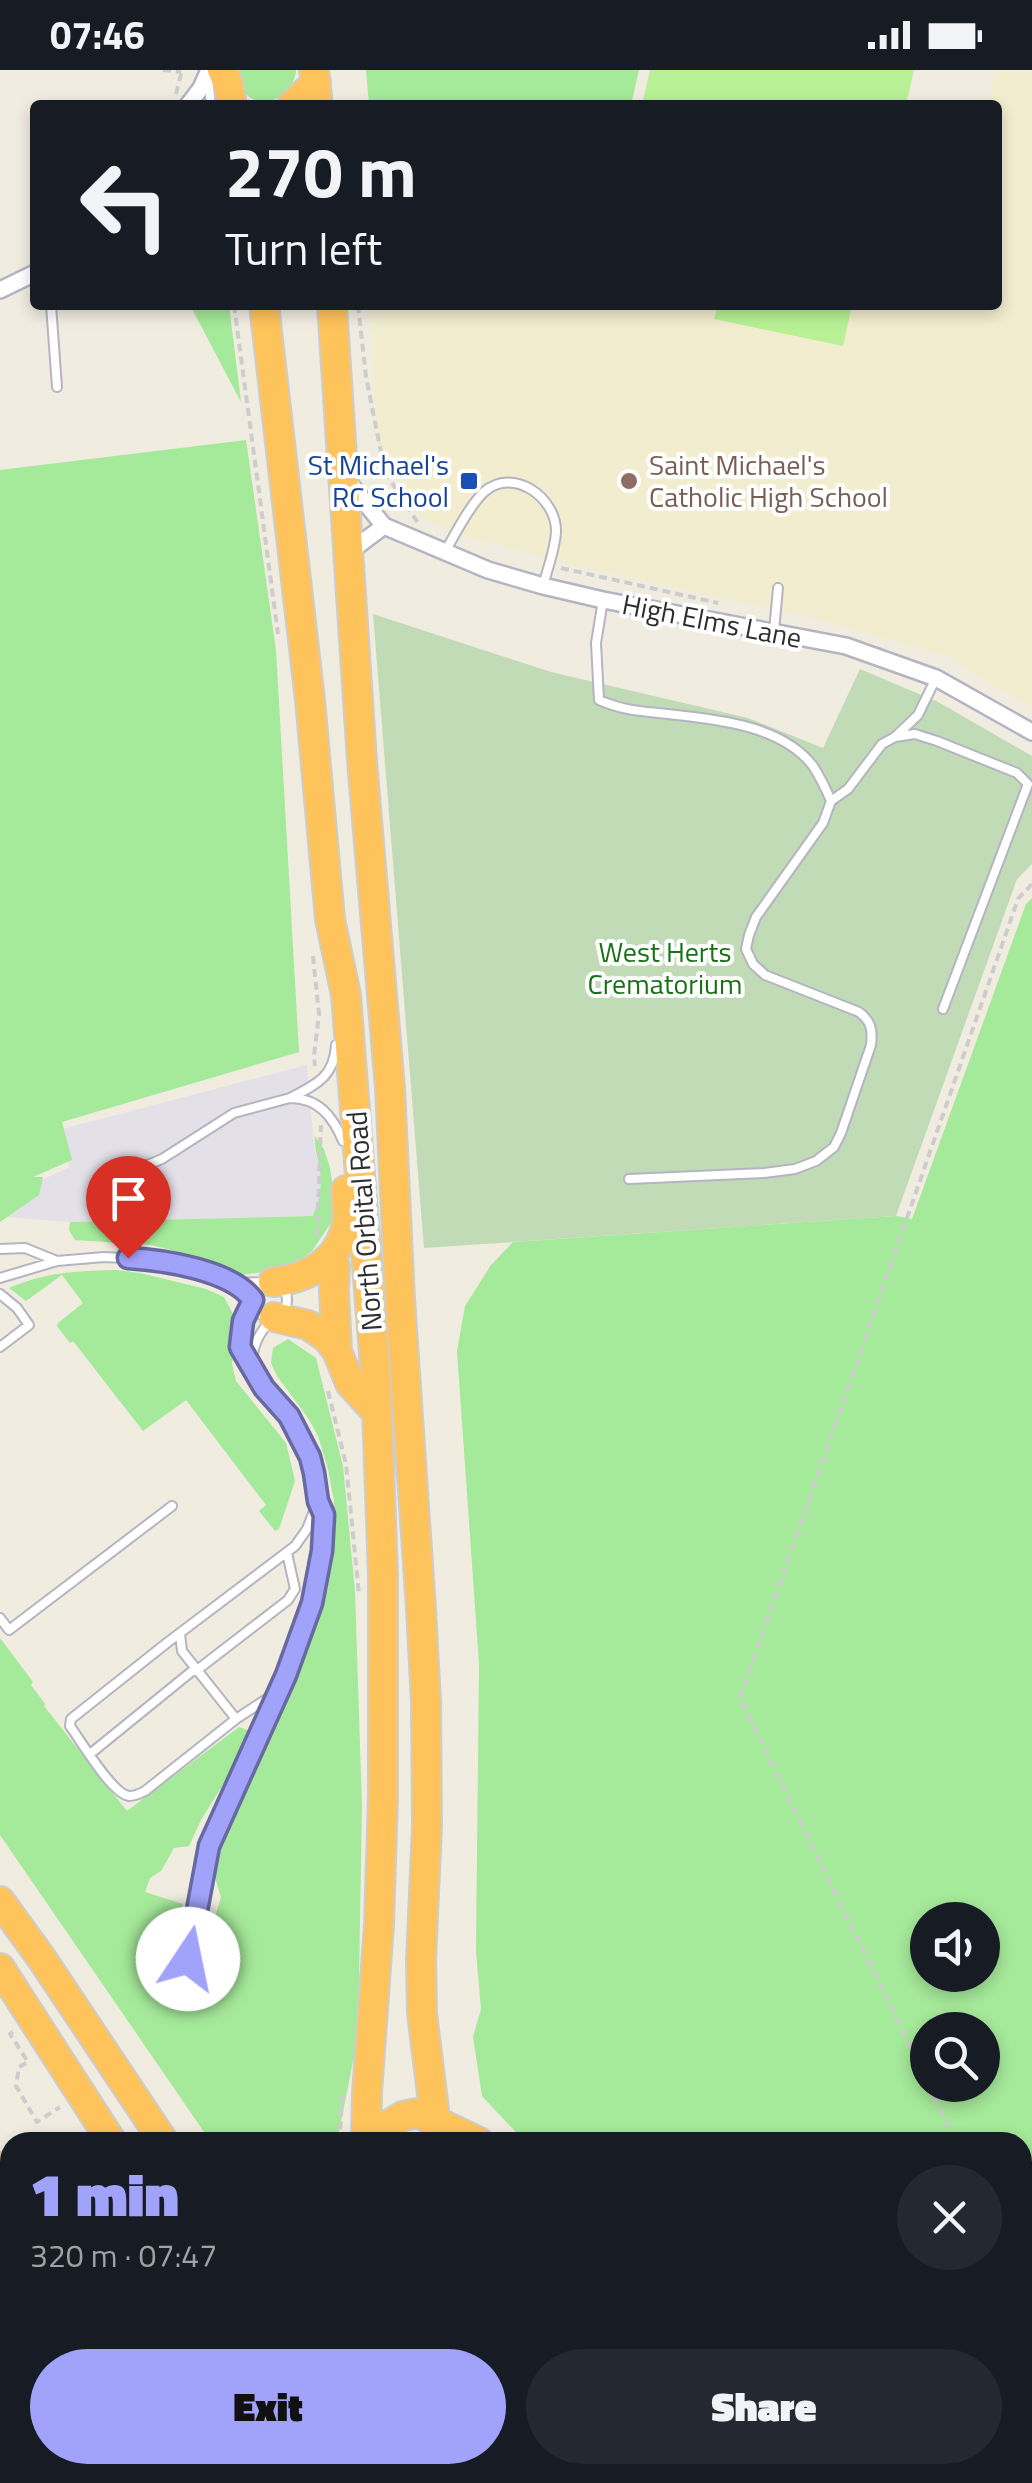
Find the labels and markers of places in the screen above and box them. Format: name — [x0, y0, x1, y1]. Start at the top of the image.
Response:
place label: St Michael's RC School — [308, 443, 449, 518]
place label: Saint Michael's Catholic High School — [649, 443, 888, 518]
marker: St Michael's RC School — [458, 470, 480, 492]
marker: Saint Michael's Catholic High School — [618, 470, 640, 492]
pin — [86, 1156, 171, 1259]

